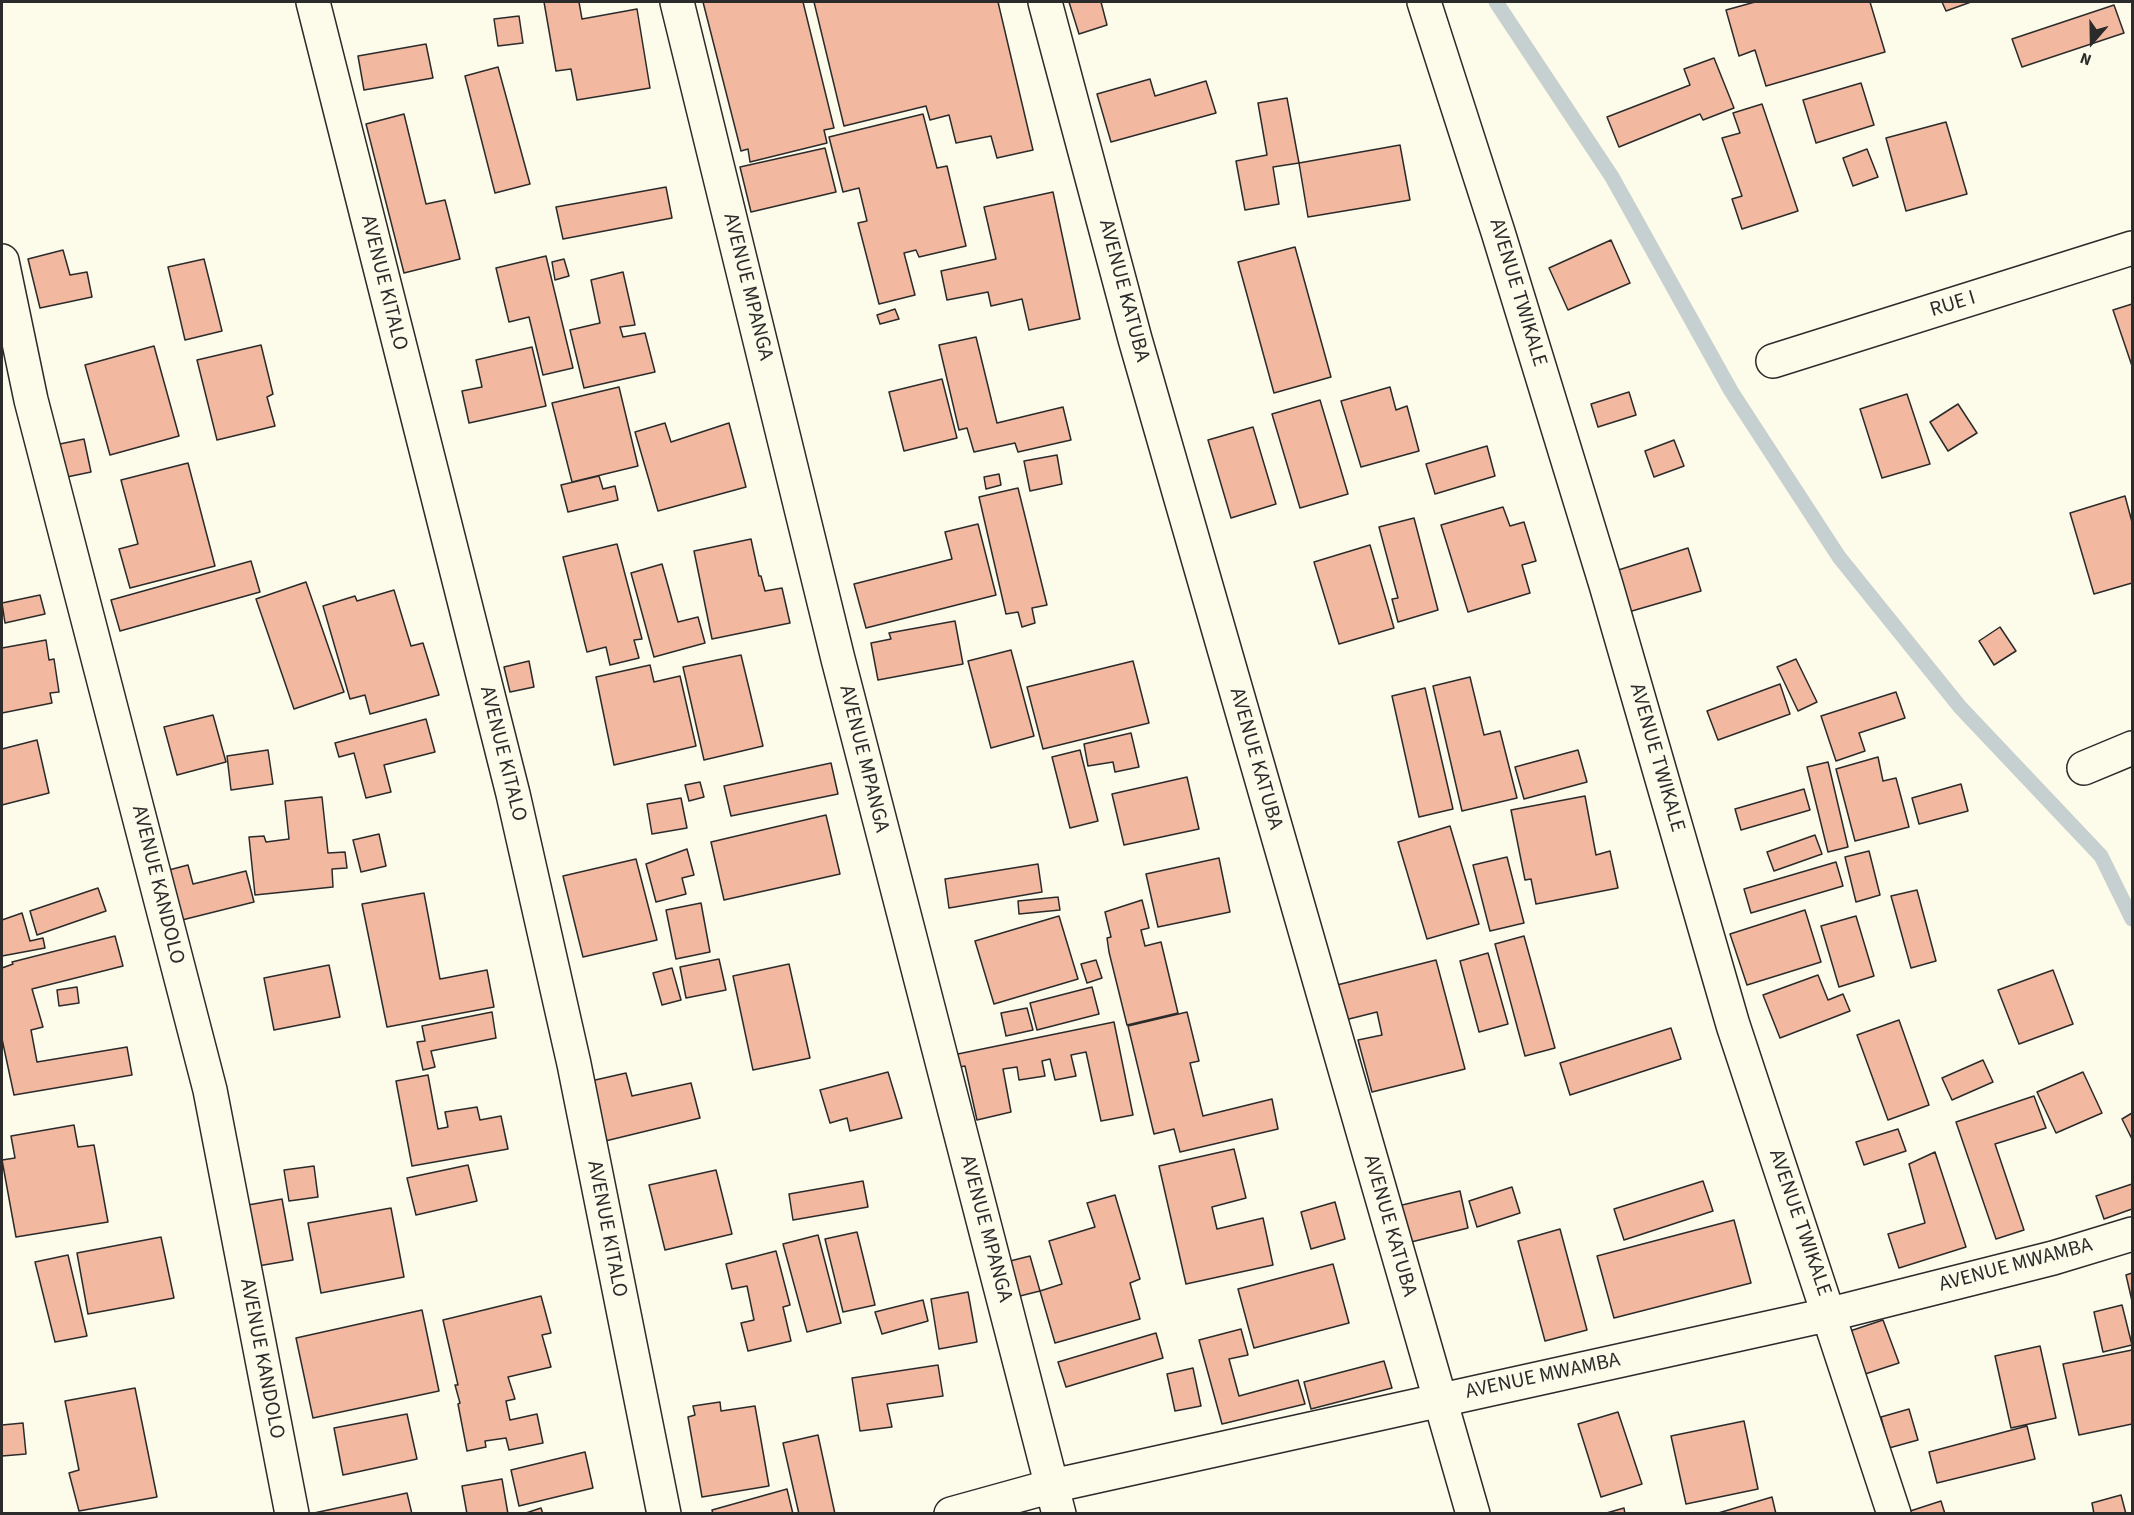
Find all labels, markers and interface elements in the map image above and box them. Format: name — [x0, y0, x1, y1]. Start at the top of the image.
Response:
north arrow — [2062, 12, 2122, 72]
text: N — [2077, 47, 2095, 71]
street label: AVENUE MPANGA — [717, 211, 777, 363]
street label: AVENUE KITALO — [354, 213, 412, 353]
street label: AVENUE TWIKALE — [1483, 216, 1551, 370]
street label: AVENUE KATUBA — [1092, 217, 1154, 365]
street label: RUE I — [1927, 286, 1979, 324]
street label: AVENUE TWIKALE — [1623, 681, 1689, 835]
street label: AVENUE MPANGA — [833, 683, 893, 835]
street label: AVENUE KITALO — [473, 684, 531, 824]
street label: AVENUE KATUBA — [1223, 685, 1287, 833]
street label: AVENUE KANDOLO — [125, 803, 189, 967]
street label: AVENUE TWIKALE — [1762, 1146, 1836, 1300]
street label: AVENUE KATUBA — [1357, 1152, 1421, 1300]
street label: AVENUE MPANGA — [953, 1153, 1017, 1305]
street label: AVENUE KITALO — [580, 1159, 632, 1299]
street label: AVENUE MWAMBA — [1937, 1233, 2095, 1299]
street label: AVENUE KANDOLO — [233, 1277, 289, 1441]
street label: AVENUE MWAMBA — [1463, 1348, 1623, 1406]

